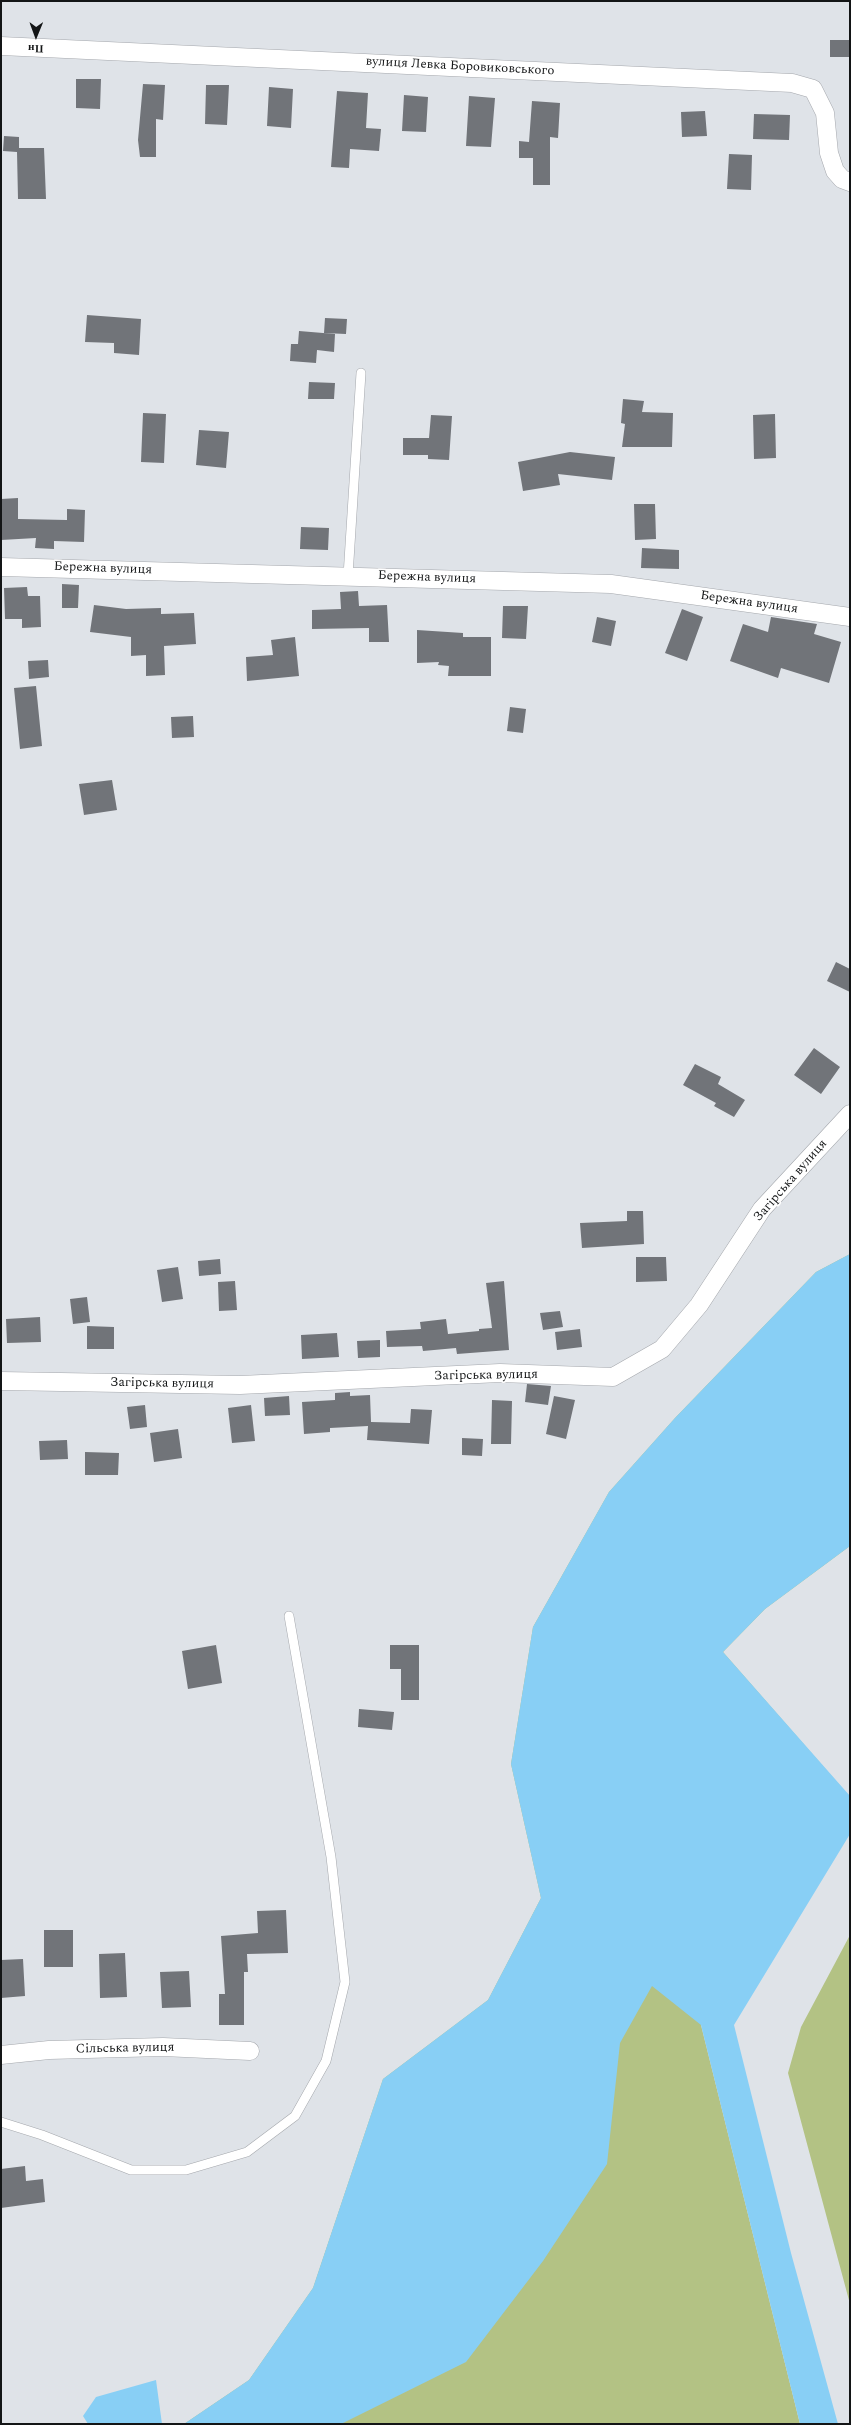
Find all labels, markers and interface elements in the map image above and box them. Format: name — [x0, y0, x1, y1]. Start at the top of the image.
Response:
north arrow — [16, 16, 56, 56]
text: Пн — [28, 40, 44, 57]
street label: вулиця Левка Боровиковського — [365, 54, 555, 80]
street label: Бережна вулиця — [54, 559, 152, 579]
street label: Бережна вулиця — [378, 568, 476, 588]
street label: Бережна вулиця — [699, 588, 799, 618]
street label: Загірська вулиця — [751, 1137, 831, 1225]
street label: Загірська вулиця — [434, 1367, 538, 1385]
street label: Загірська вулиця — [110, 1375, 214, 1393]
street label: Сільська вулиця — [76, 2040, 174, 2058]

